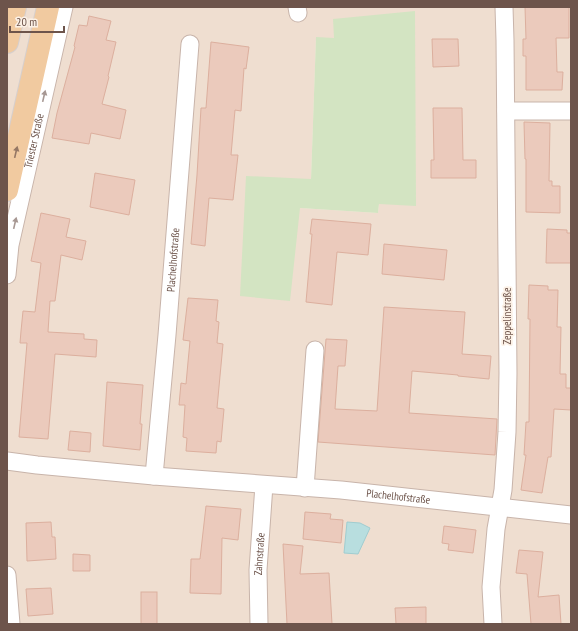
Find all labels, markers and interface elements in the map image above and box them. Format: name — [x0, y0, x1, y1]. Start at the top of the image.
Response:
scale bar — [10, 8, 64, 34]
text: 20 m — [16, 14, 37, 29]
one-way arrow — [42, 90, 48, 102]
street label: Triester Straße — [21, 112, 47, 169]
one-way arrow — [13, 146, 19, 158]
one-way arrow — [13, 217, 19, 229]
street label: Plachelhofstraße — [163, 227, 182, 292]
street label: Zeppelinstraße — [500, 287, 514, 344]
street label: Plachelhofstraße — [366, 486, 432, 507]
street label: Zahnstraße — [251, 532, 268, 576]

